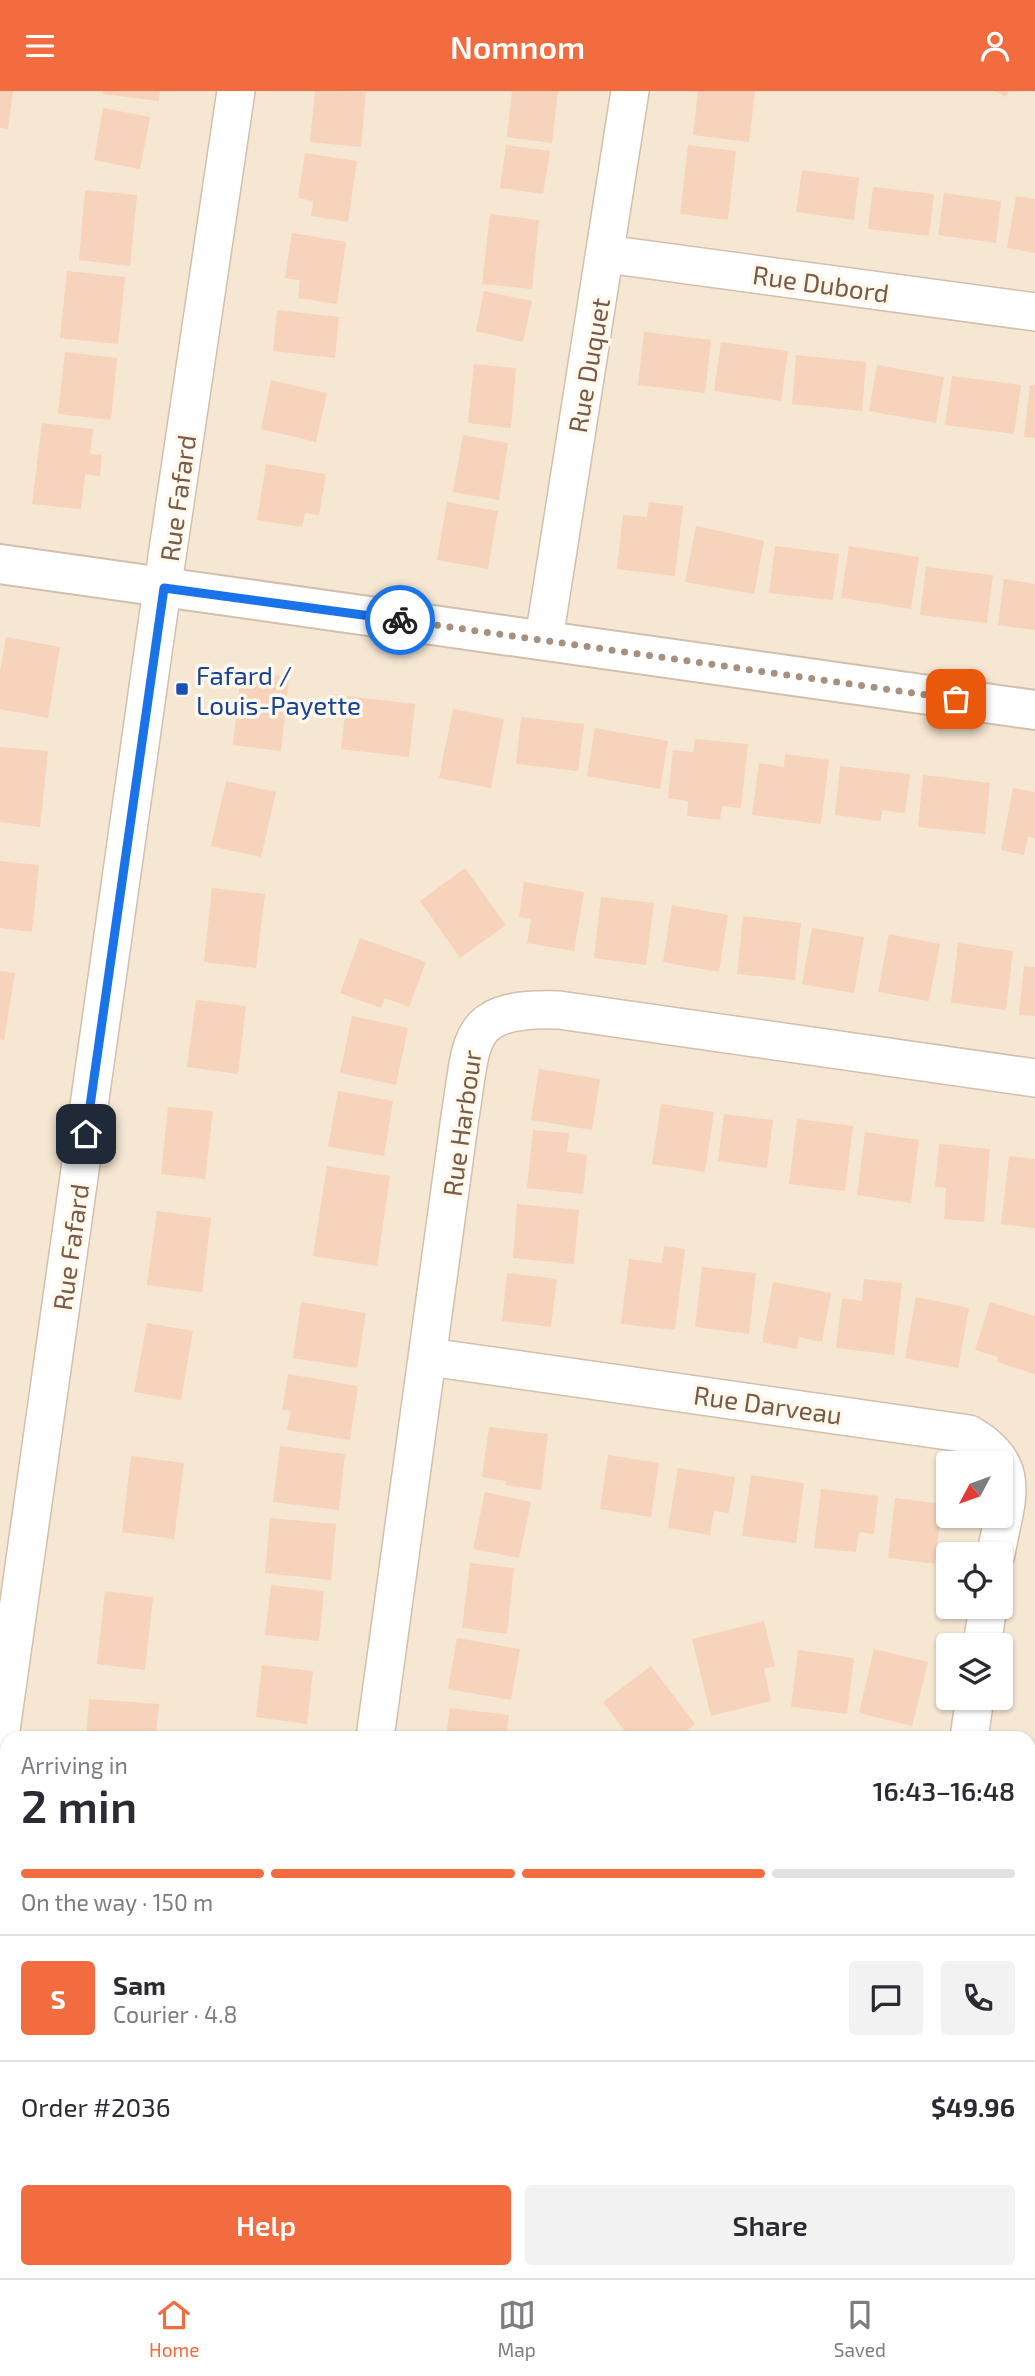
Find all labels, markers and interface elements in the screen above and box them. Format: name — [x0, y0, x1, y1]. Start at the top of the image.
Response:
icon: menu — [21, 27, 59, 65]
text: Nomnom — [450, 27, 585, 65]
icon: person — [976, 27, 1014, 65]
street label: Rue Dubord — [751, 258, 891, 308]
street label: Rue Duquet — [561, 295, 615, 435]
street label: Rue Fafard — [153, 433, 201, 563]
courier — [365, 585, 435, 655]
icon: bike — [381, 601, 419, 639]
place label: Fafard / Louis-Payette — [196, 659, 361, 720]
pin — [926, 669, 986, 729]
icon: bag — [937, 680, 975, 718]
marker: Fafard / Louis-Payette — [174, 681, 190, 697]
street label: Rue Harbour — [435, 1048, 487, 1198]
pin — [56, 1104, 116, 1164]
icon: home — [67, 1115, 105, 1153]
street label: Rue Fafard — [46, 1182, 94, 1312]
street label: Rue Darveau — [692, 1378, 844, 1430]
north arrow — [936, 1451, 1013, 1528]
map controls — [936, 1451, 1013, 1710]
button: locate — [936, 1542, 1013, 1619]
button: layers — [936, 1633, 1013, 1710]
text: Arriving in — [21, 1751, 128, 1779]
text: 16:43–16:48 — [873, 1775, 1015, 1806]
text: 2 min — [21, 1777, 137, 1832]
text: On the way · 150 m — [21, 1888, 213, 1916]
button: chat — [849, 1961, 923, 2035]
button: phone — [941, 1961, 1015, 2035]
text: Sam — [113, 1969, 166, 2000]
text: S — [50, 1983, 66, 2014]
text: Courier · 4.8 — [113, 2000, 237, 2028]
text: Order #2036 — [21, 2091, 171, 2122]
text: $49.96 — [931, 2091, 1015, 2122]
button: Help — [21, 2185, 511, 2265]
button: Share — [525, 2185, 1015, 2265]
tab: Home — [149, 2296, 199, 2361]
tab: Map — [498, 2296, 536, 2361]
tab: Saved — [834, 2296, 886, 2361]

